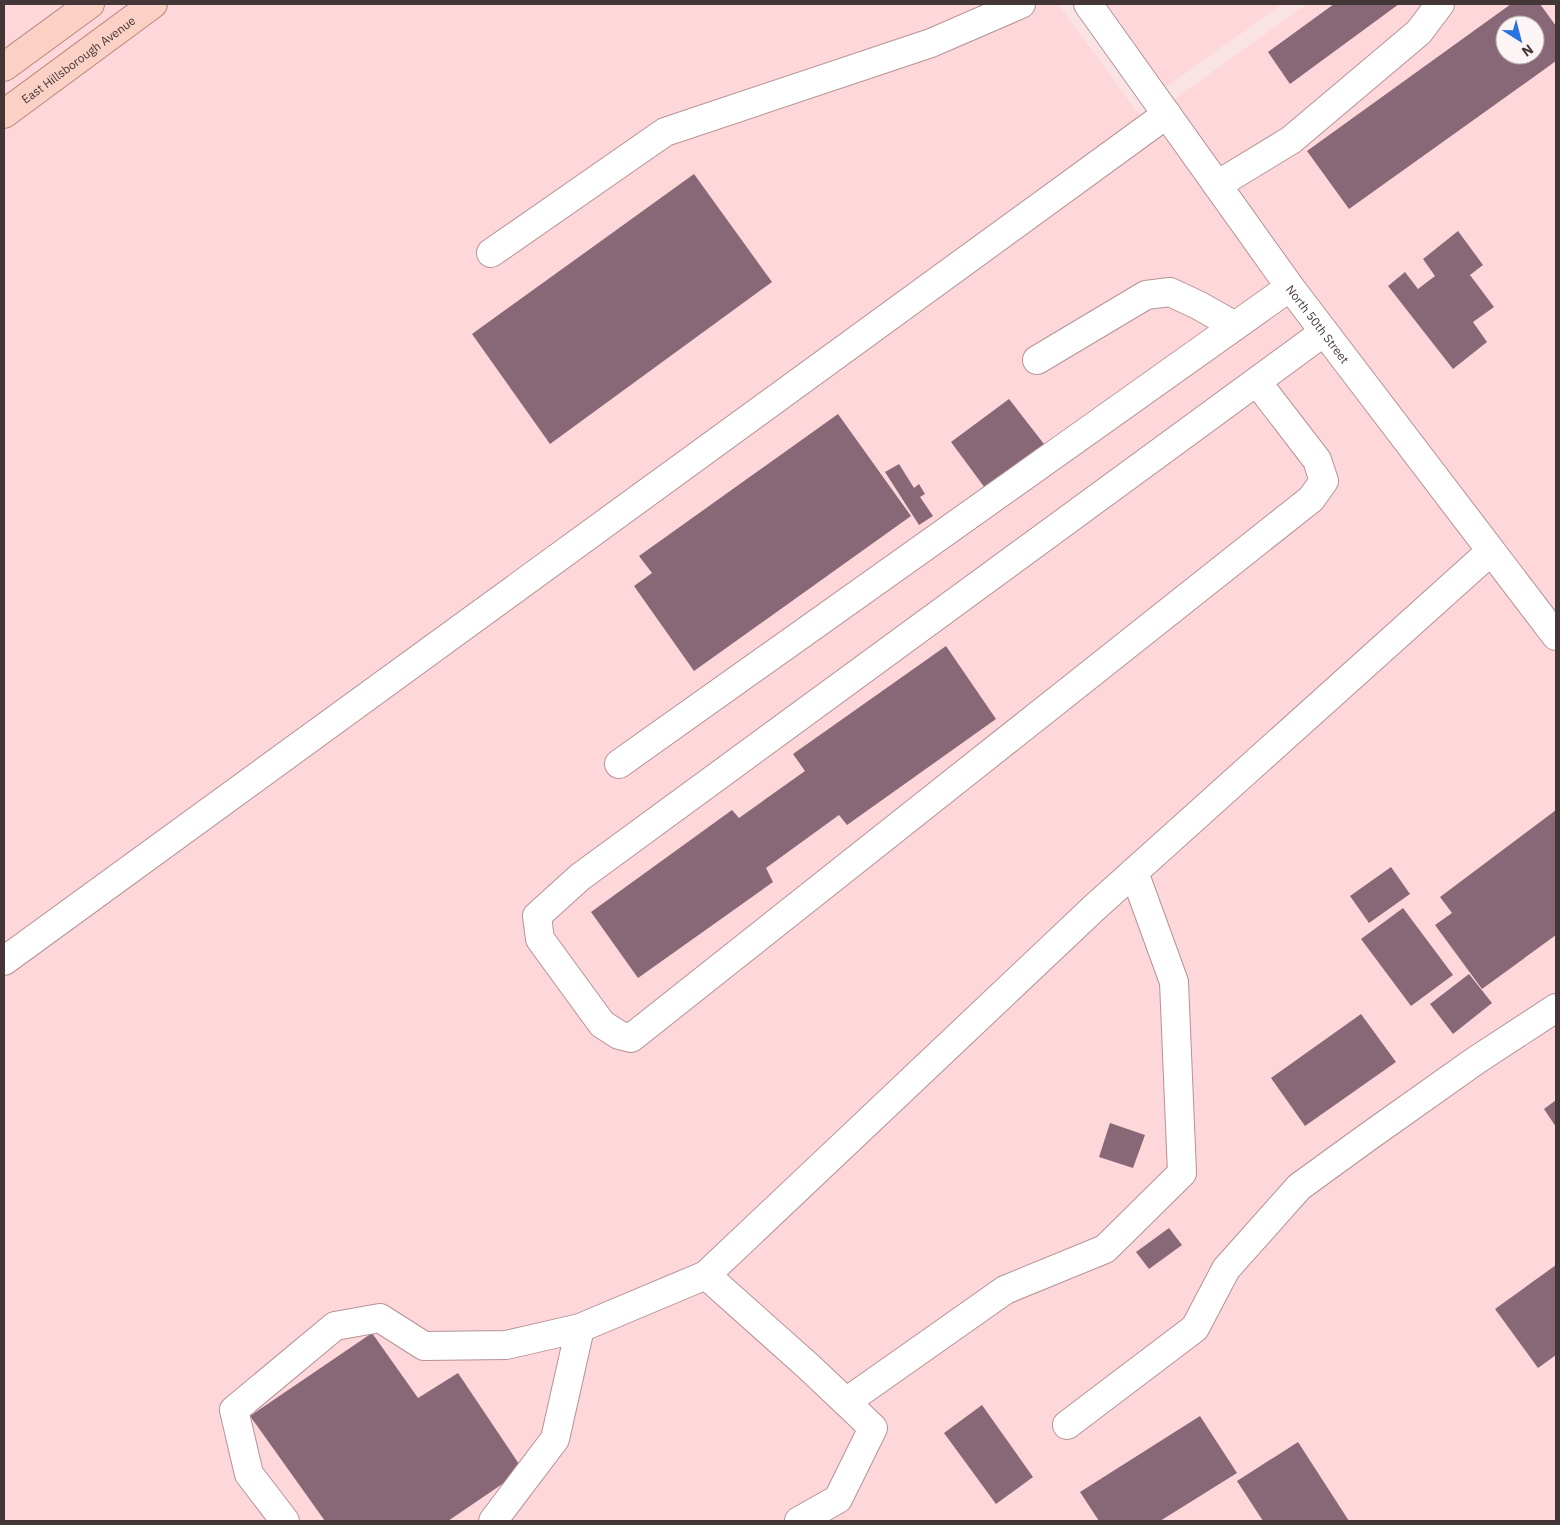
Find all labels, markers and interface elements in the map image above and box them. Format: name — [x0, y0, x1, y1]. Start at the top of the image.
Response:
street label: East Hillsborough Avenue — [18, 12, 138, 106]
north arrow — [1495, 15, 1545, 65]
text: N — [1518, 40, 1537, 61]
street label: North 50th Street — [1283, 282, 1353, 366]

